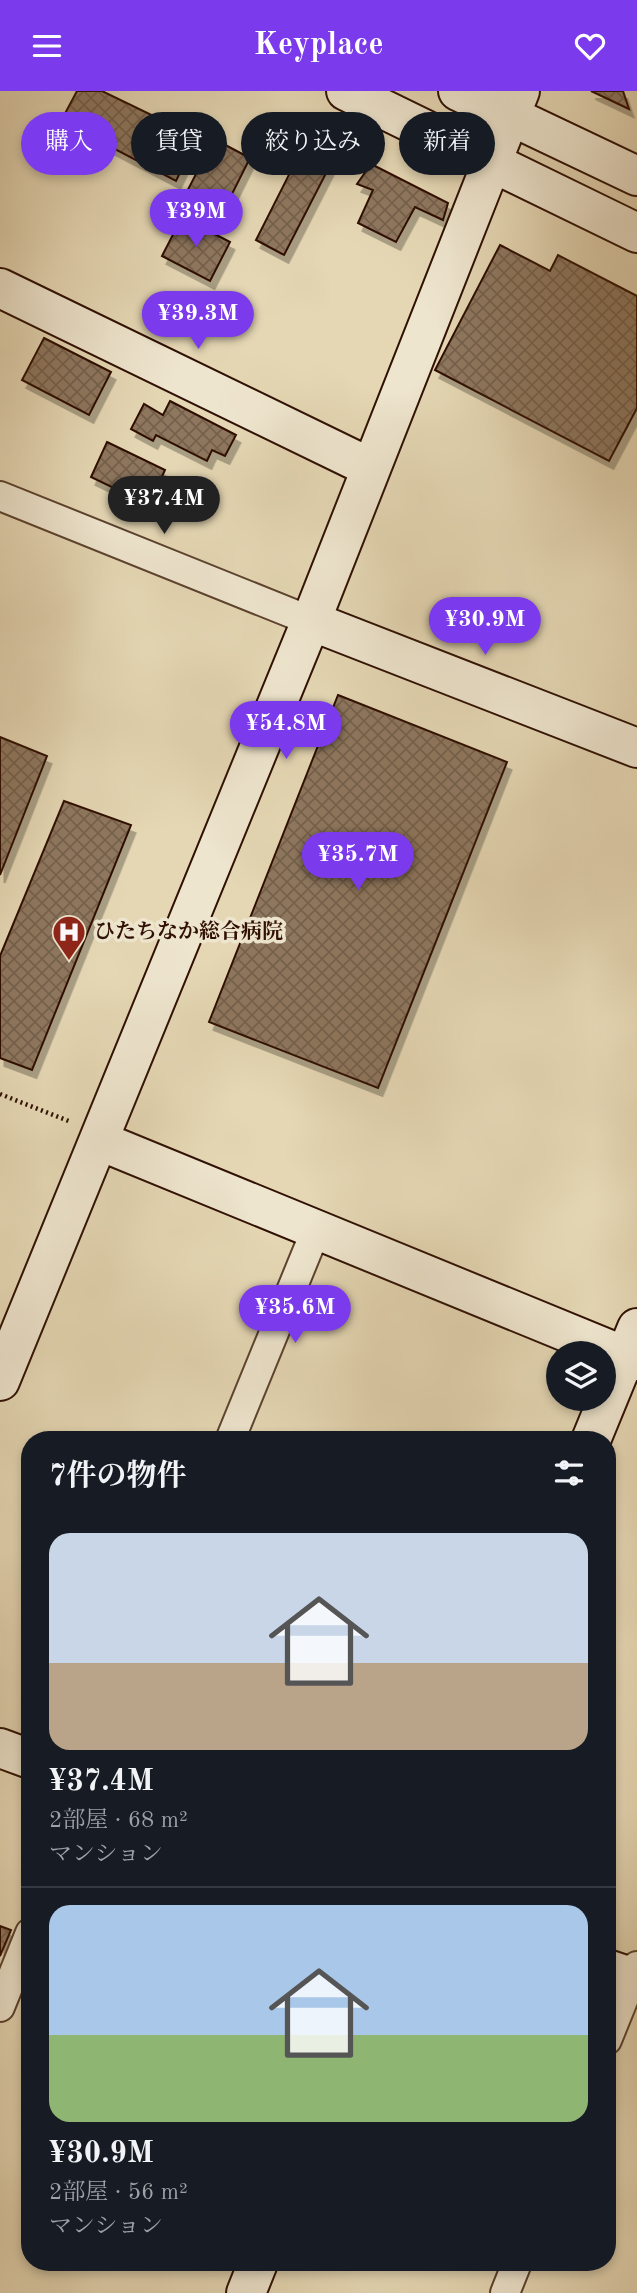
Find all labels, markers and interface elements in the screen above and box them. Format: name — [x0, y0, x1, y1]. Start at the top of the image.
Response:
icon: menu — [28, 27, 66, 65]
icon: heart — [571, 27, 609, 65]
text: Keyplace — [253, 30, 384, 62]
chip: 購入 — [21, 112, 117, 175]
chip: 賃貸 — [131, 112, 227, 175]
chip: 絞り込み — [241, 112, 385, 175]
chip: 新着 — [399, 112, 495, 175]
pin: ¥39M — [155, 190, 237, 249]
text: ¥39M — [166, 200, 226, 223]
pin: ¥39.3M — [141, 292, 255, 351]
text: ¥39.3M — [158, 302, 238, 325]
pin: ¥37.4M — [107, 477, 221, 536]
text: ¥37.4M — [124, 487, 204, 510]
pin: ¥30.9M — [428, 597, 542, 657]
text: ¥30.9M — [445, 608, 525, 631]
pin: ¥54.8M — [229, 701, 343, 761]
text: ¥54.8M — [246, 712, 326, 735]
pin: ¥35.7M — [301, 833, 415, 892]
text: ¥35.7M — [318, 843, 398, 866]
hospital icon: ひたちなか総合病院 — [50, 913, 88, 962]
place label: ひたちなか総合病院 — [94, 920, 283, 943]
pin: ¥35.6M — [238, 1285, 352, 1345]
text: ¥35.6M — [255, 1296, 335, 1319]
map controls — [546, 1341, 616, 1411]
button: layers — [546, 1341, 616, 1411]
icon: filters — [550, 1454, 588, 1492]
text: 7件の物件 — [49, 1462, 186, 1492]
icon: home — [256, 1578, 382, 1704]
text: ¥37.4M — [49, 1767, 154, 1797]
text: 2部屋 · 68 m² — [49, 1809, 188, 1832]
text: マンション — [49, 1843, 163, 1866]
icon: home — [256, 1950, 382, 2076]
text: ¥30.9M — [49, 2139, 154, 2169]
text: 2部屋 · 56 m² — [49, 2181, 188, 2204]
text: マンション — [49, 2215, 163, 2238]

